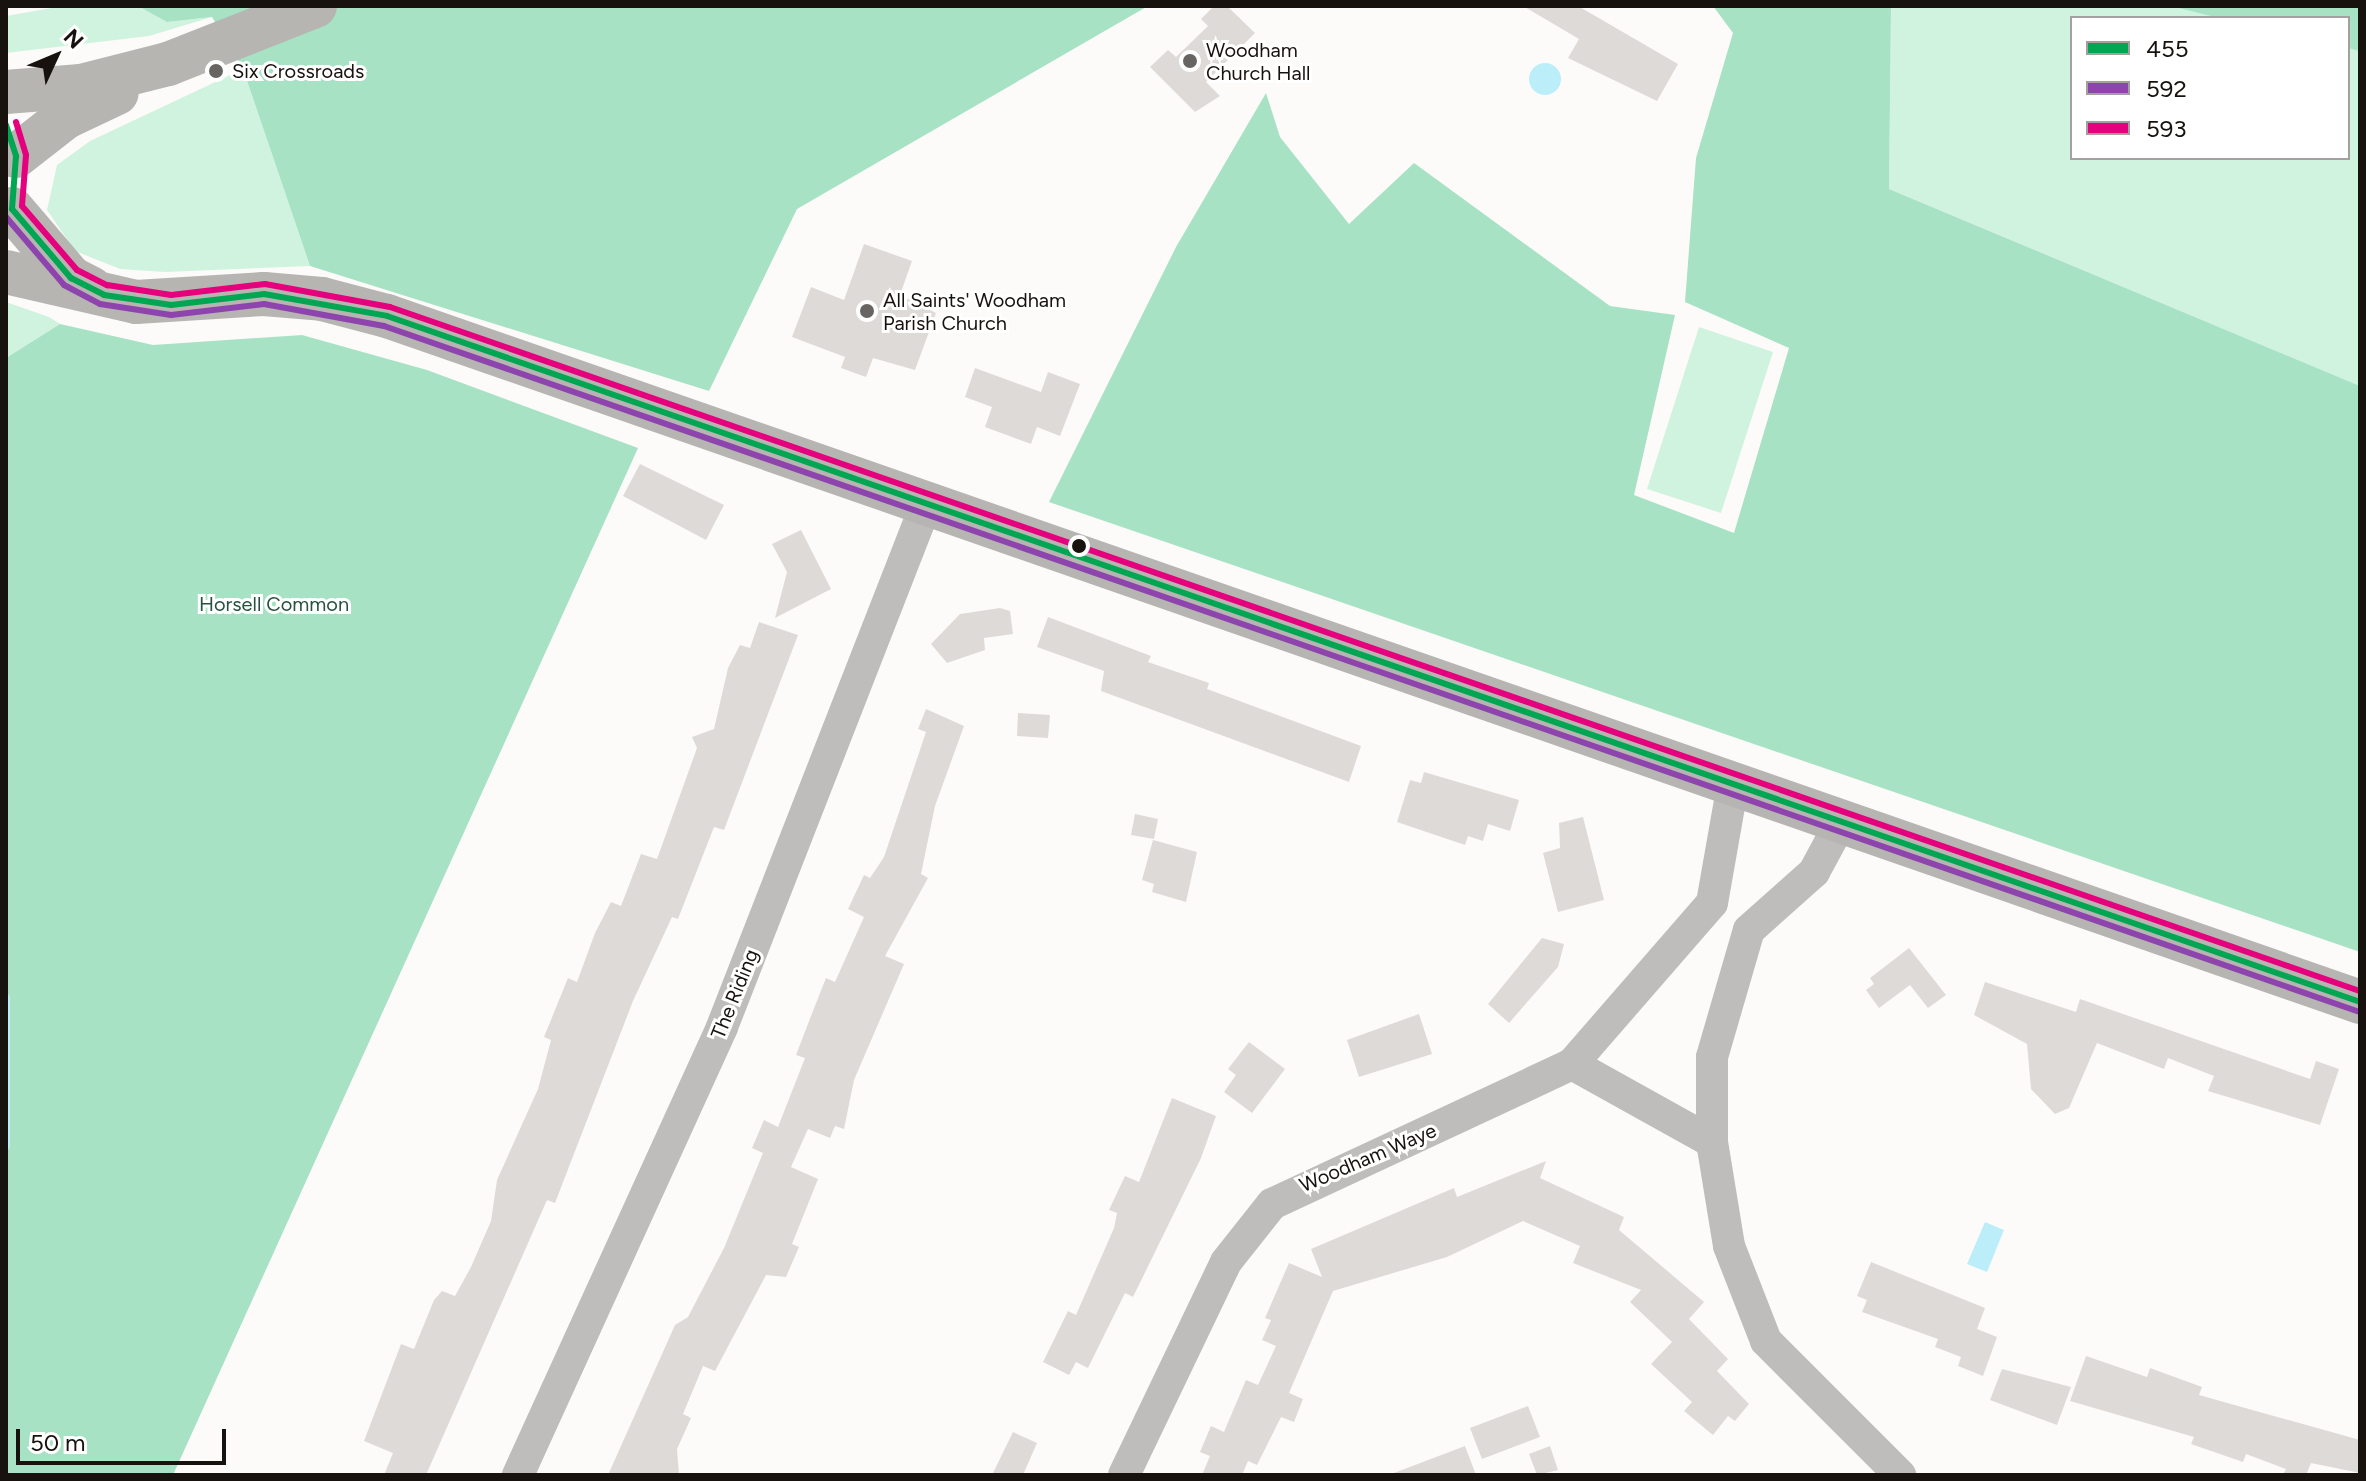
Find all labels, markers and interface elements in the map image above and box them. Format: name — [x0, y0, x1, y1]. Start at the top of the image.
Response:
north arrow — [16, 16, 96, 96]
legend — [2070, 16, 2350, 160]
text: N — [58, 23, 89, 54]
text: 455 — [2146, 34, 2189, 63]
place label: Woodham Church Hall — [1206, 38, 1310, 85]
marker: Woodham Church Hall — [1181, 52, 1199, 70]
place label: Six Crossroads — [232, 59, 364, 83]
marker: Six Crossroads — [207, 62, 225, 80]
text: 592 — [2146, 74, 2187, 103]
text: 593 — [2146, 114, 2186, 143]
place label: All Saints' Woodham Parish Church — [883, 288, 1066, 335]
marker: All Saints' Woodham Parish Church — [858, 302, 876, 320]
unlabelled marker — [1071, 538, 1087, 554]
park label: Horsell Common — [199, 592, 349, 616]
street label: The Riding — [706, 946, 764, 1042]
street label: Woodham Waye — [1296, 1118, 1440, 1198]
scale bar — [20, 1413, 230, 1463]
text: 50 m — [30, 1428, 86, 1457]

